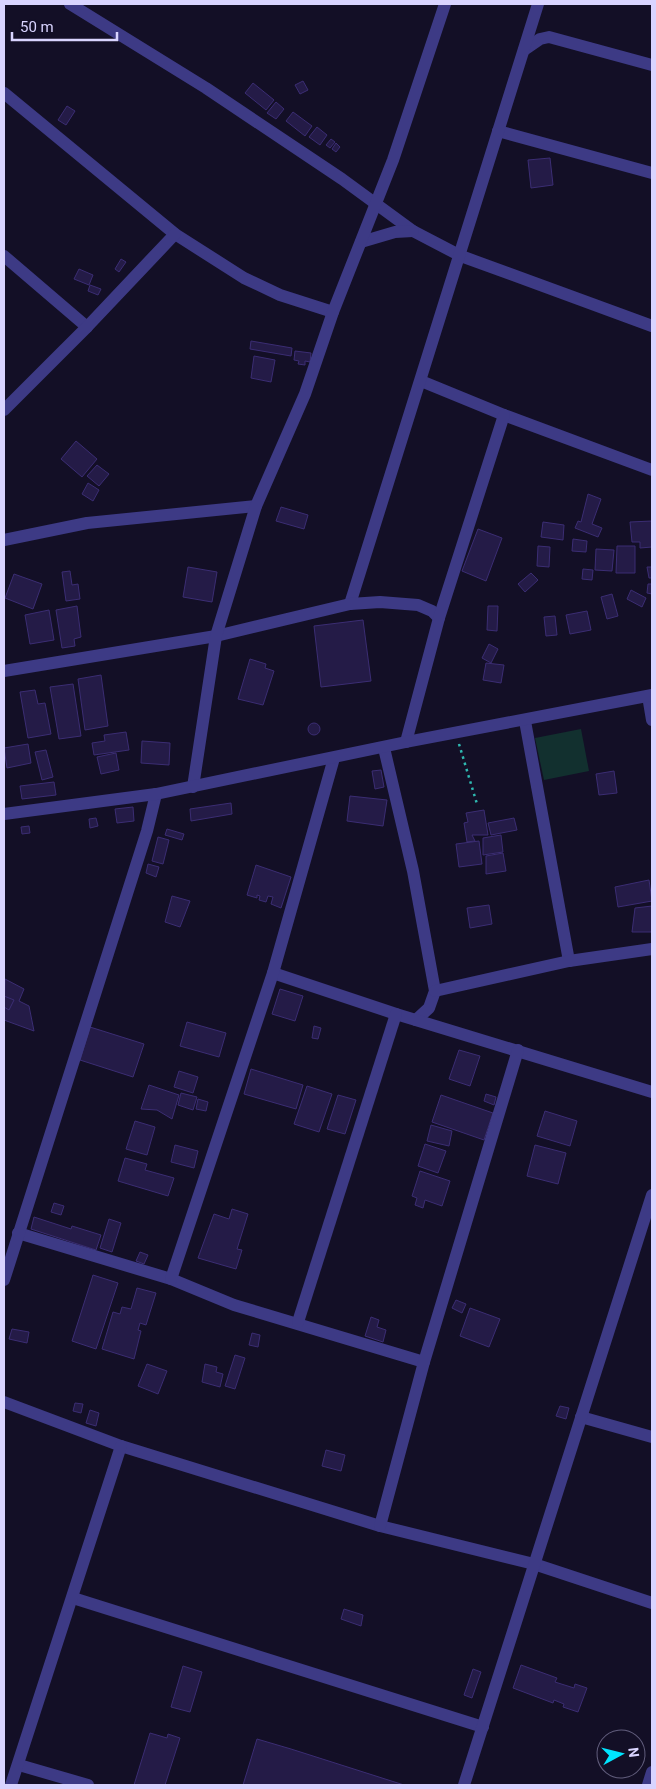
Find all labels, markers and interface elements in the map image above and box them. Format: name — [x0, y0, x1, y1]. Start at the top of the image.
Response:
scale bar — [12, 10, 118, 42]
text: 50 m — [20, 18, 54, 36]
north arrow — [596, 1729, 646, 1779]
text: N — [625, 1747, 642, 1758]

